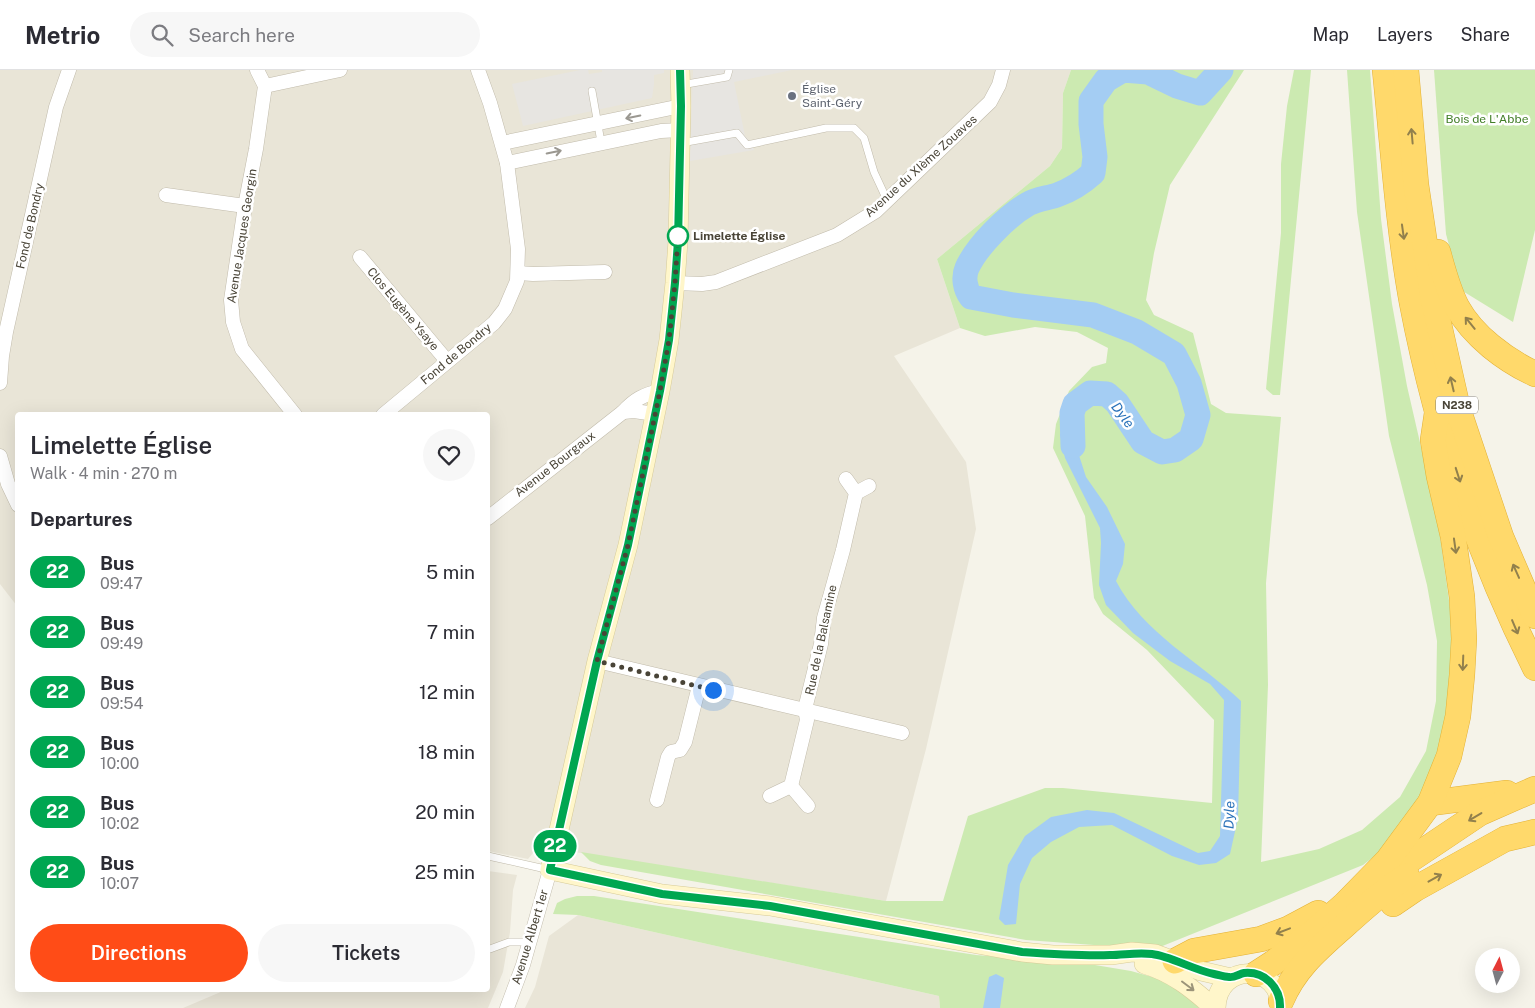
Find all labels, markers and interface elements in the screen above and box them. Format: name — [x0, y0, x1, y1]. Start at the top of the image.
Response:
search box — [130, 12, 480, 57]
text: Metrio — [25, 21, 100, 49]
icon: search — [148, 21, 176, 49]
text: Search here — [188, 24, 295, 46]
text: Map — [1313, 24, 1349, 45]
text: Layers — [1377, 24, 1433, 45]
text: Share — [1461, 24, 1510, 45]
place label: Église Saint-Géry — [802, 82, 863, 110]
marker: Église Saint-Géry — [786, 90, 798, 102]
one-way arrow — [626, 112, 642, 122]
street label: Avenue du XIème Zouaves — [862, 112, 980, 220]
park label: Bois de L'Abbe — [1446, 112, 1529, 126]
one-way arrow — [1407, 128, 1417, 144]
one-way arrow — [546, 147, 562, 156]
street label: Avenue Jacques Georgin — [224, 168, 260, 304]
street label: Fond de Bondry — [13, 181, 47, 270]
one-way arrow — [1398, 224, 1408, 240]
marker: Limelette Église — [667, 225, 689, 247]
place label: Limelette Église — [693, 229, 786, 243]
street label: Clos Eugène Ysaye — [364, 265, 442, 354]
one-way arrow — [1464, 317, 1475, 330]
street label: Fond de Bondry — [418, 320, 495, 388]
one-way arrow — [1447, 376, 1456, 392]
road number: N238 — [1436, 396, 1478, 414]
water label: Dyle — [1108, 399, 1138, 431]
street label: Avenue Bourgaux — [512, 428, 598, 500]
button: heart — [423, 429, 475, 481]
text: Limelette Église — [30, 431, 212, 459]
text: Walk · 4 min · 270 m — [30, 464, 177, 483]
one-way arrow — [1453, 467, 1463, 483]
text: Departures — [30, 508, 133, 530]
one-way arrow — [1450, 538, 1460, 554]
text: Bus — [100, 552, 134, 574]
text: 22 — [46, 561, 69, 582]
text: 5 min — [426, 561, 475, 583]
one-way arrow — [1510, 564, 1520, 579]
text: 09:47 — [100, 574, 143, 593]
street label: Rue de la Balsamine — [802, 583, 840, 696]
text: Bus — [100, 612, 134, 634]
one-way arrow — [1511, 619, 1521, 634]
text: 22 — [46, 621, 69, 642]
text: 7 min — [427, 621, 475, 643]
text: 09:49 — [100, 634, 143, 653]
one-way arrow — [1458, 654, 1467, 670]
text: Bus — [100, 672, 134, 694]
your location — [701, 678, 726, 703]
text: 22 — [46, 681, 69, 702]
text: 12 min — [419, 681, 475, 703]
text: 09:54 — [100, 694, 144, 713]
text: Bus — [100, 732, 134, 754]
text: 22 — [46, 741, 69, 762]
text: 18 min — [418, 741, 475, 763]
text: 10:00 — [100, 754, 139, 773]
text: Bus — [100, 792, 134, 814]
water label: Dyle — [1221, 800, 1237, 829]
text: 22 — [46, 801, 69, 822]
text: 20 min — [415, 801, 475, 823]
one-way arrow — [1468, 812, 1482, 822]
text: 10:02 — [100, 814, 139, 833]
line badge: 22 — [532, 830, 578, 862]
text: 22 — [544, 835, 566, 856]
text: Bus — [100, 852, 134, 874]
text: 22 — [46, 861, 69, 882]
text: 25 min — [415, 861, 475, 883]
one-way arrow — [1427, 873, 1442, 883]
text: 10:07 — [100, 874, 139, 893]
street label: Avenue Albert 1er — [509, 888, 551, 986]
button: Directions — [30, 924, 248, 982]
button: Tickets — [258, 924, 475, 982]
one-way arrow — [1276, 927, 1291, 936]
north arrow — [1475, 948, 1520, 992]
map controls — [1475, 948, 1520, 993]
one-way arrow — [1181, 981, 1194, 992]

